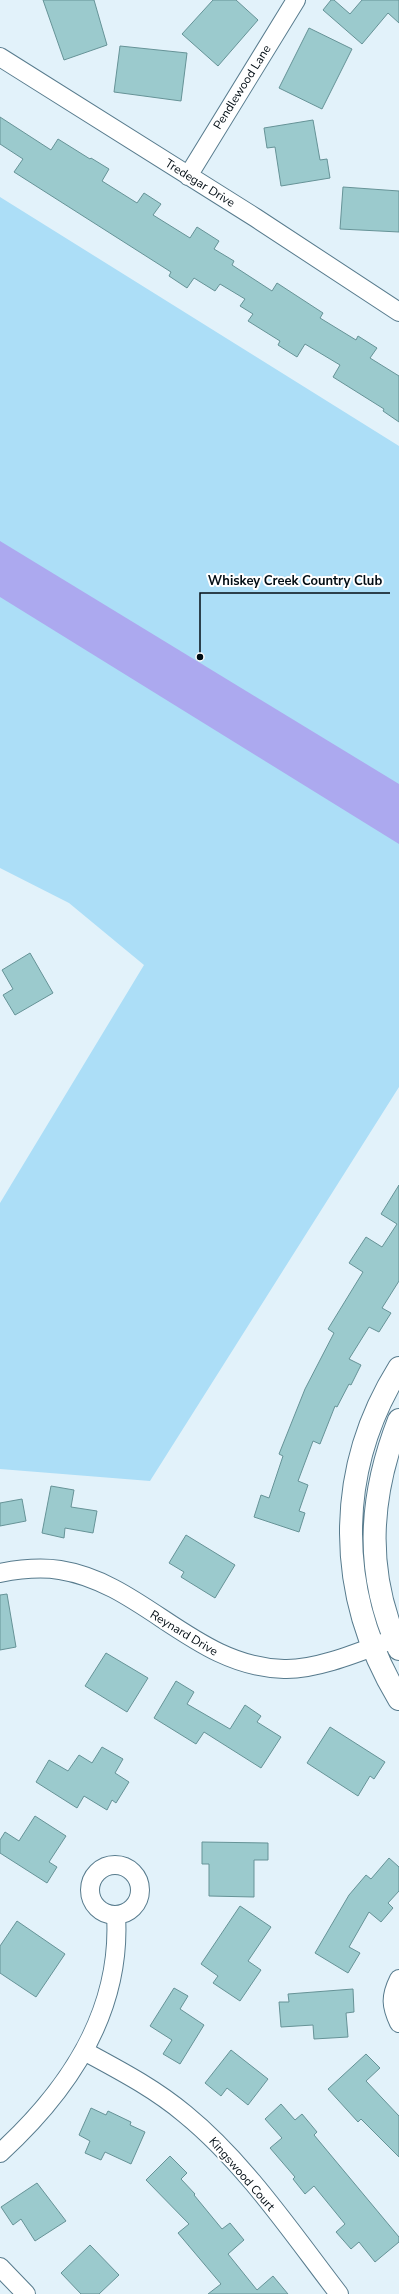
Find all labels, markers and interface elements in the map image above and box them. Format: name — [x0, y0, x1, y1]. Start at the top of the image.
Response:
street label: Pendlewood Lane — [210, 42, 274, 132]
street label: Tredegar Drive — [162, 155, 238, 211]
callout: Whiskey Creek Country Club — [200, 568, 390, 593]
text: Whiskey Creek Country Club — [208, 572, 382, 590]
street label: Reynard Drive — [147, 1606, 221, 1660]
street label: Kingswood Court — [205, 2134, 279, 2215]

